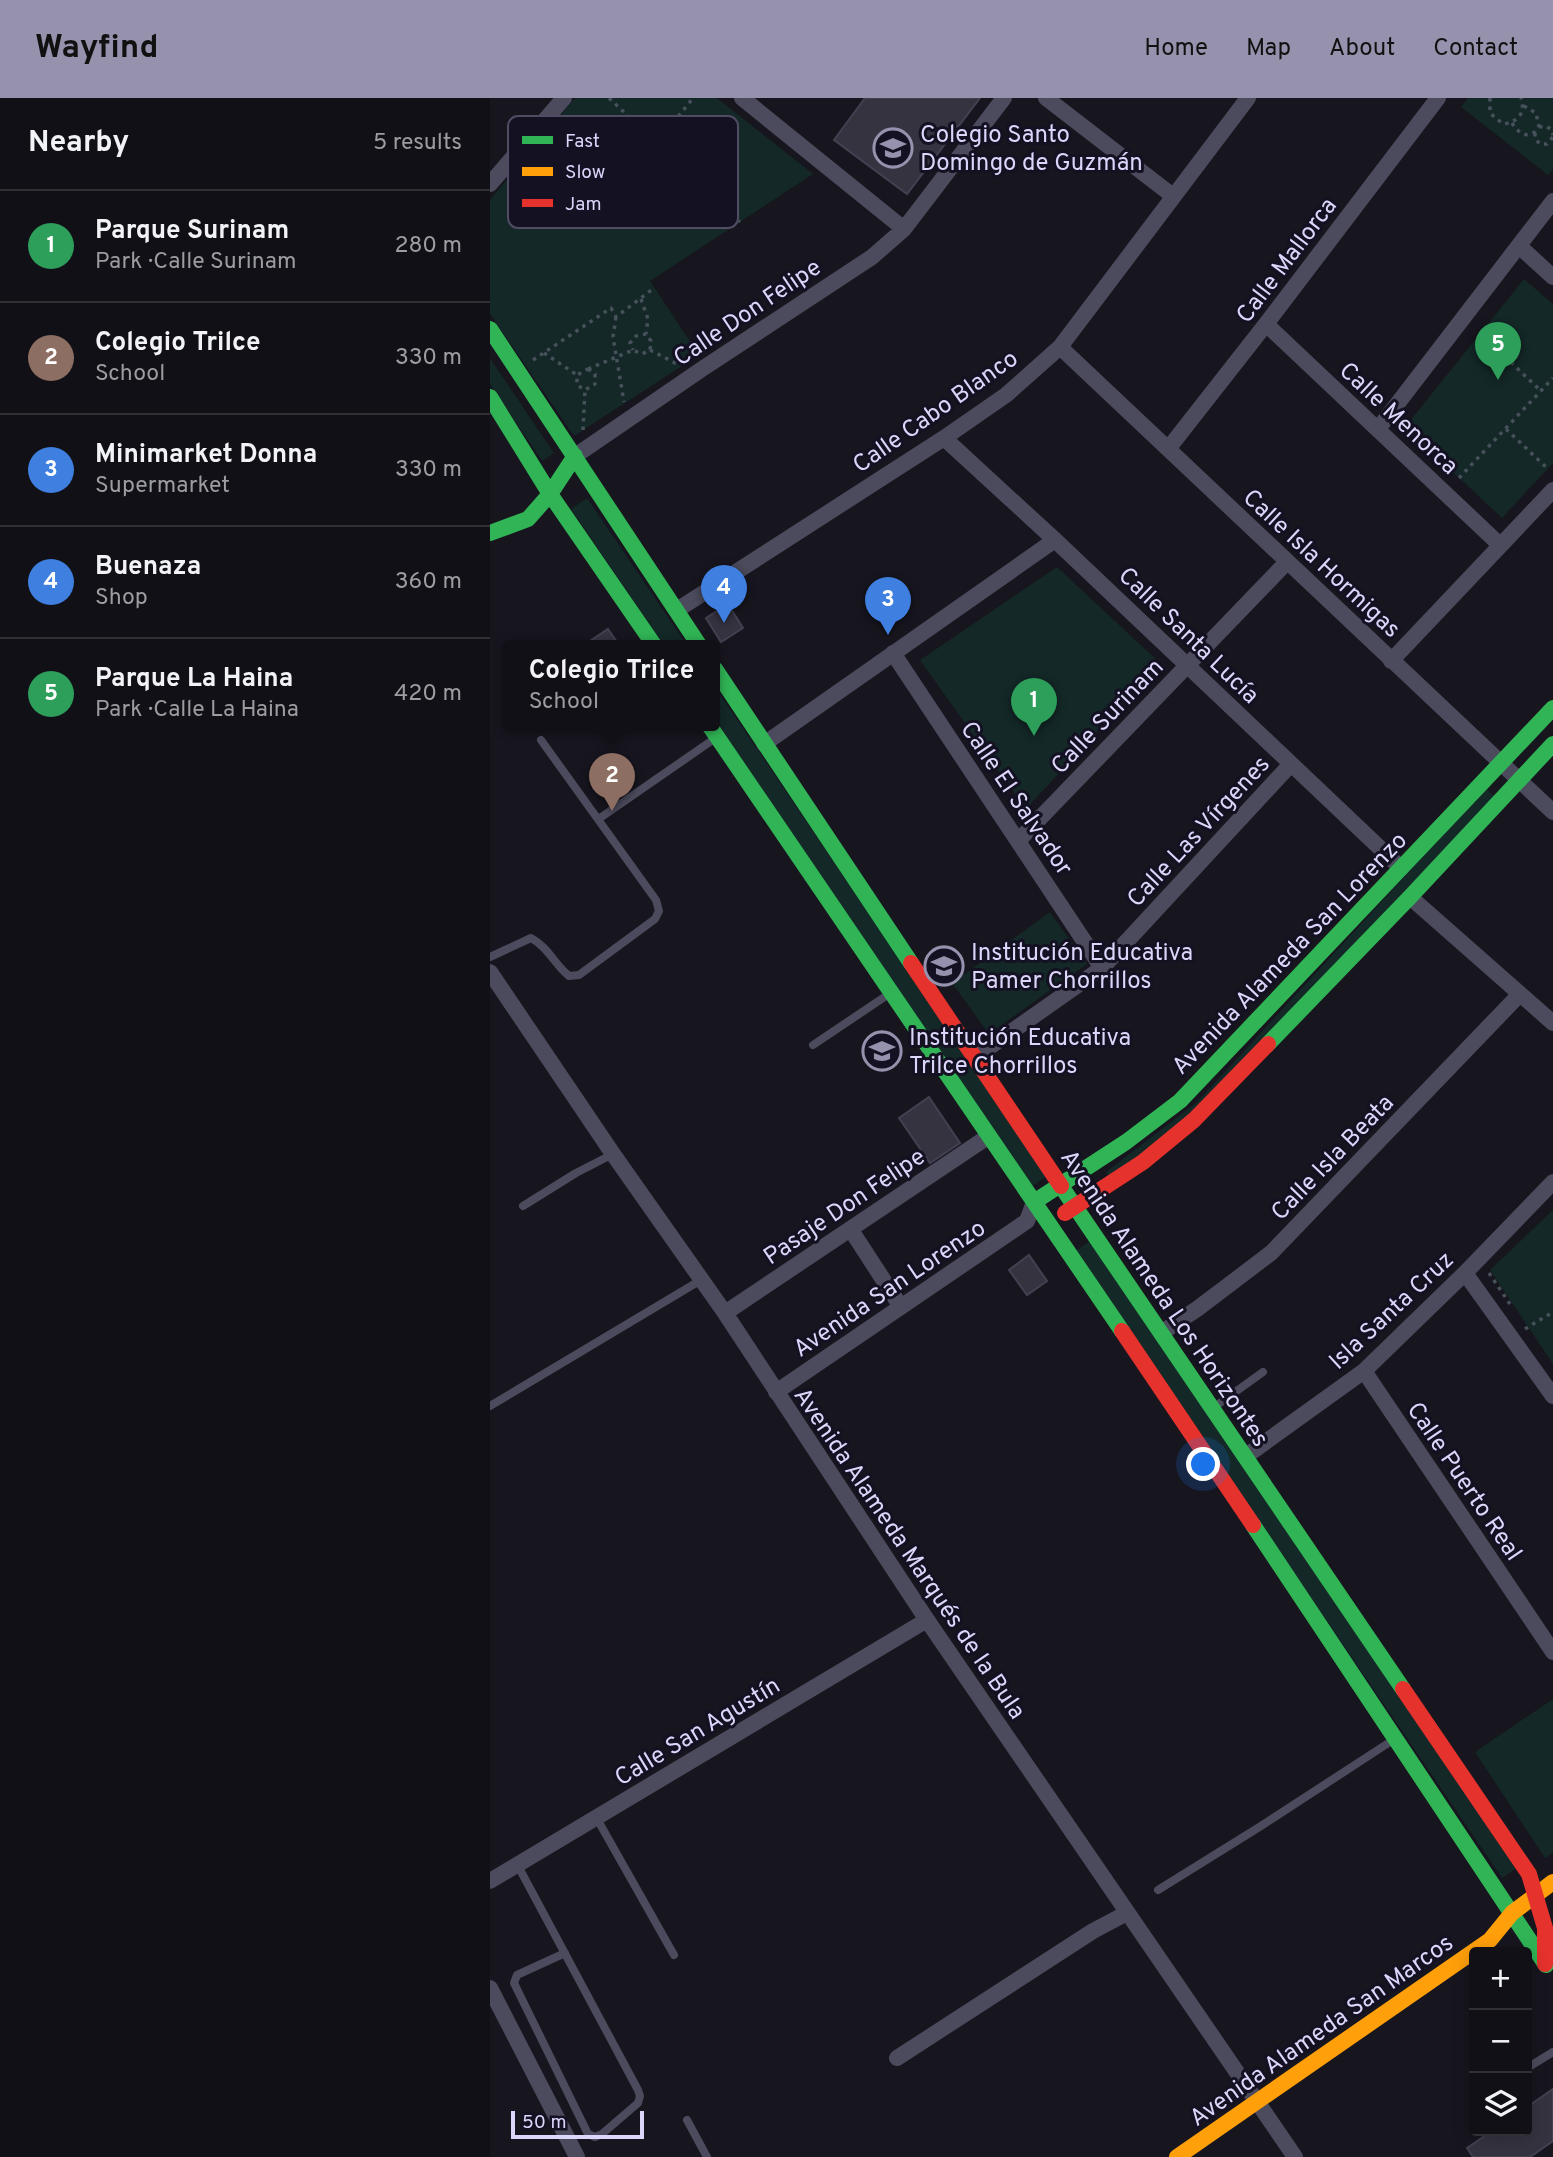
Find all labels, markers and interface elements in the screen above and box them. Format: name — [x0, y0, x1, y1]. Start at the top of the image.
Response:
text: Wayfind — [35, 28, 158, 70]
text: Home — [1144, 34, 1208, 64]
text: Map — [1246, 34, 1291, 64]
text: About — [1329, 34, 1395, 64]
text: Contact — [1433, 34, 1518, 64]
legend — [508, 116, 738, 228]
place label: Colegio Santo Domingo de Guzmán — [920, 121, 1143, 179]
text: Nearby — [28, 125, 129, 162]
school or university icon: Colegio Santo Domingo de Guzmán — [872, 127, 914, 169]
text: 5 results — [373, 129, 462, 158]
text: Fast — [565, 130, 600, 154]
text: Slow — [565, 161, 605, 185]
street label: Calle Mallorca — [1231, 192, 1345, 330]
text: Jam — [565, 193, 602, 217]
text: Parque Surinam — [95, 215, 289, 248]
text: 1 — [46, 232, 56, 261]
text: 280 m — [394, 232, 462, 261]
text: Park · Calle Surinam — [95, 248, 297, 277]
street label: Calle Don Felipe — [669, 253, 828, 374]
pin: 5 — [1475, 322, 1521, 380]
text: Colegio Trilce — [95, 327, 261, 360]
text: 2 — [44, 344, 58, 373]
text: 330 m — [395, 344, 462, 373]
street label: Calle Cabo Blanco — [848, 344, 1025, 481]
street label: Calle Menorca — [1332, 357, 1463, 482]
text: School — [95, 360, 165, 389]
text: Minimarket Donna — [95, 439, 317, 472]
text: 3 — [44, 456, 58, 485]
text: 330 m — [395, 456, 462, 485]
text: Supermarket — [95, 472, 230, 501]
street label: Calle Isla Hormigas — [1236, 484, 1406, 645]
text: Buenaza — [95, 551, 201, 584]
street label: Calle Santa Lucía — [1111, 562, 1264, 711]
pin: 4 — [701, 565, 747, 623]
text: 4 — [44, 568, 58, 597]
text: 360 m — [395, 568, 462, 597]
pin: 3 — [865, 577, 911, 635]
text: Shop — [95, 584, 148, 613]
popup — [503, 640, 720, 731]
street label: Calle Surinam — [1046, 653, 1171, 782]
text: Colegio Trilce — [529, 655, 694, 688]
text: Parque La Haina — [95, 663, 293, 696]
pin: 1 — [1011, 678, 1057, 736]
text: 5 — [44, 680, 58, 709]
text: 420 m — [394, 680, 462, 709]
text: School — [529, 688, 599, 717]
text: Park · Calle La Haina — [95, 696, 299, 725]
street label: Calle El Salvador — [953, 716, 1078, 882]
street label: Calle Las Vírgenes — [1122, 750, 1277, 914]
pin: 2 — [589, 753, 635, 811]
street label: Avenida Alameda San Lorenzo — [1166, 827, 1414, 1082]
place label: Institución Educativa Pamer Chorrillos — [971, 939, 1193, 997]
school or university icon: Institución Educativa Pamer Chorrillos — [923, 945, 965, 987]
place label: Institución Educativa Trilce Chorrillos — [909, 1024, 1131, 1082]
school or university icon: Institución Educativa Trilce Chorrillos — [861, 1030, 903, 1072]
street label: Calle Isla Beata — [1266, 1089, 1401, 1228]
street label: Pasaje Don Felipe — [759, 1143, 932, 1273]
street label: Avenida Alameda Los Horizontes — [1052, 1145, 1274, 1453]
street label: Avenida San Lorenzo — [788, 1214, 992, 1365]
street label: Isla Santa Cruz — [1324, 1246, 1461, 1377]
street label: Avenida Alameda Marqués de la Bula — [786, 1382, 1031, 1726]
street label: Calle Puerto Real — [1399, 1397, 1528, 1567]
your location — [1186, 1447, 1220, 1481]
street label: Calle San Agustín — [610, 1672, 786, 1794]
street label: Avenida Alameda San Marcos — [1184, 1929, 1460, 2134]
map controls — [1469, 1947, 1532, 2136]
button: + — [1469, 1947, 1532, 2010]
button: − — [1469, 2010, 1532, 2073]
button: layers — [1469, 2073, 1532, 2136]
scale bar — [511, 2108, 644, 2140]
text: 50 m — [522, 2111, 567, 2135]

